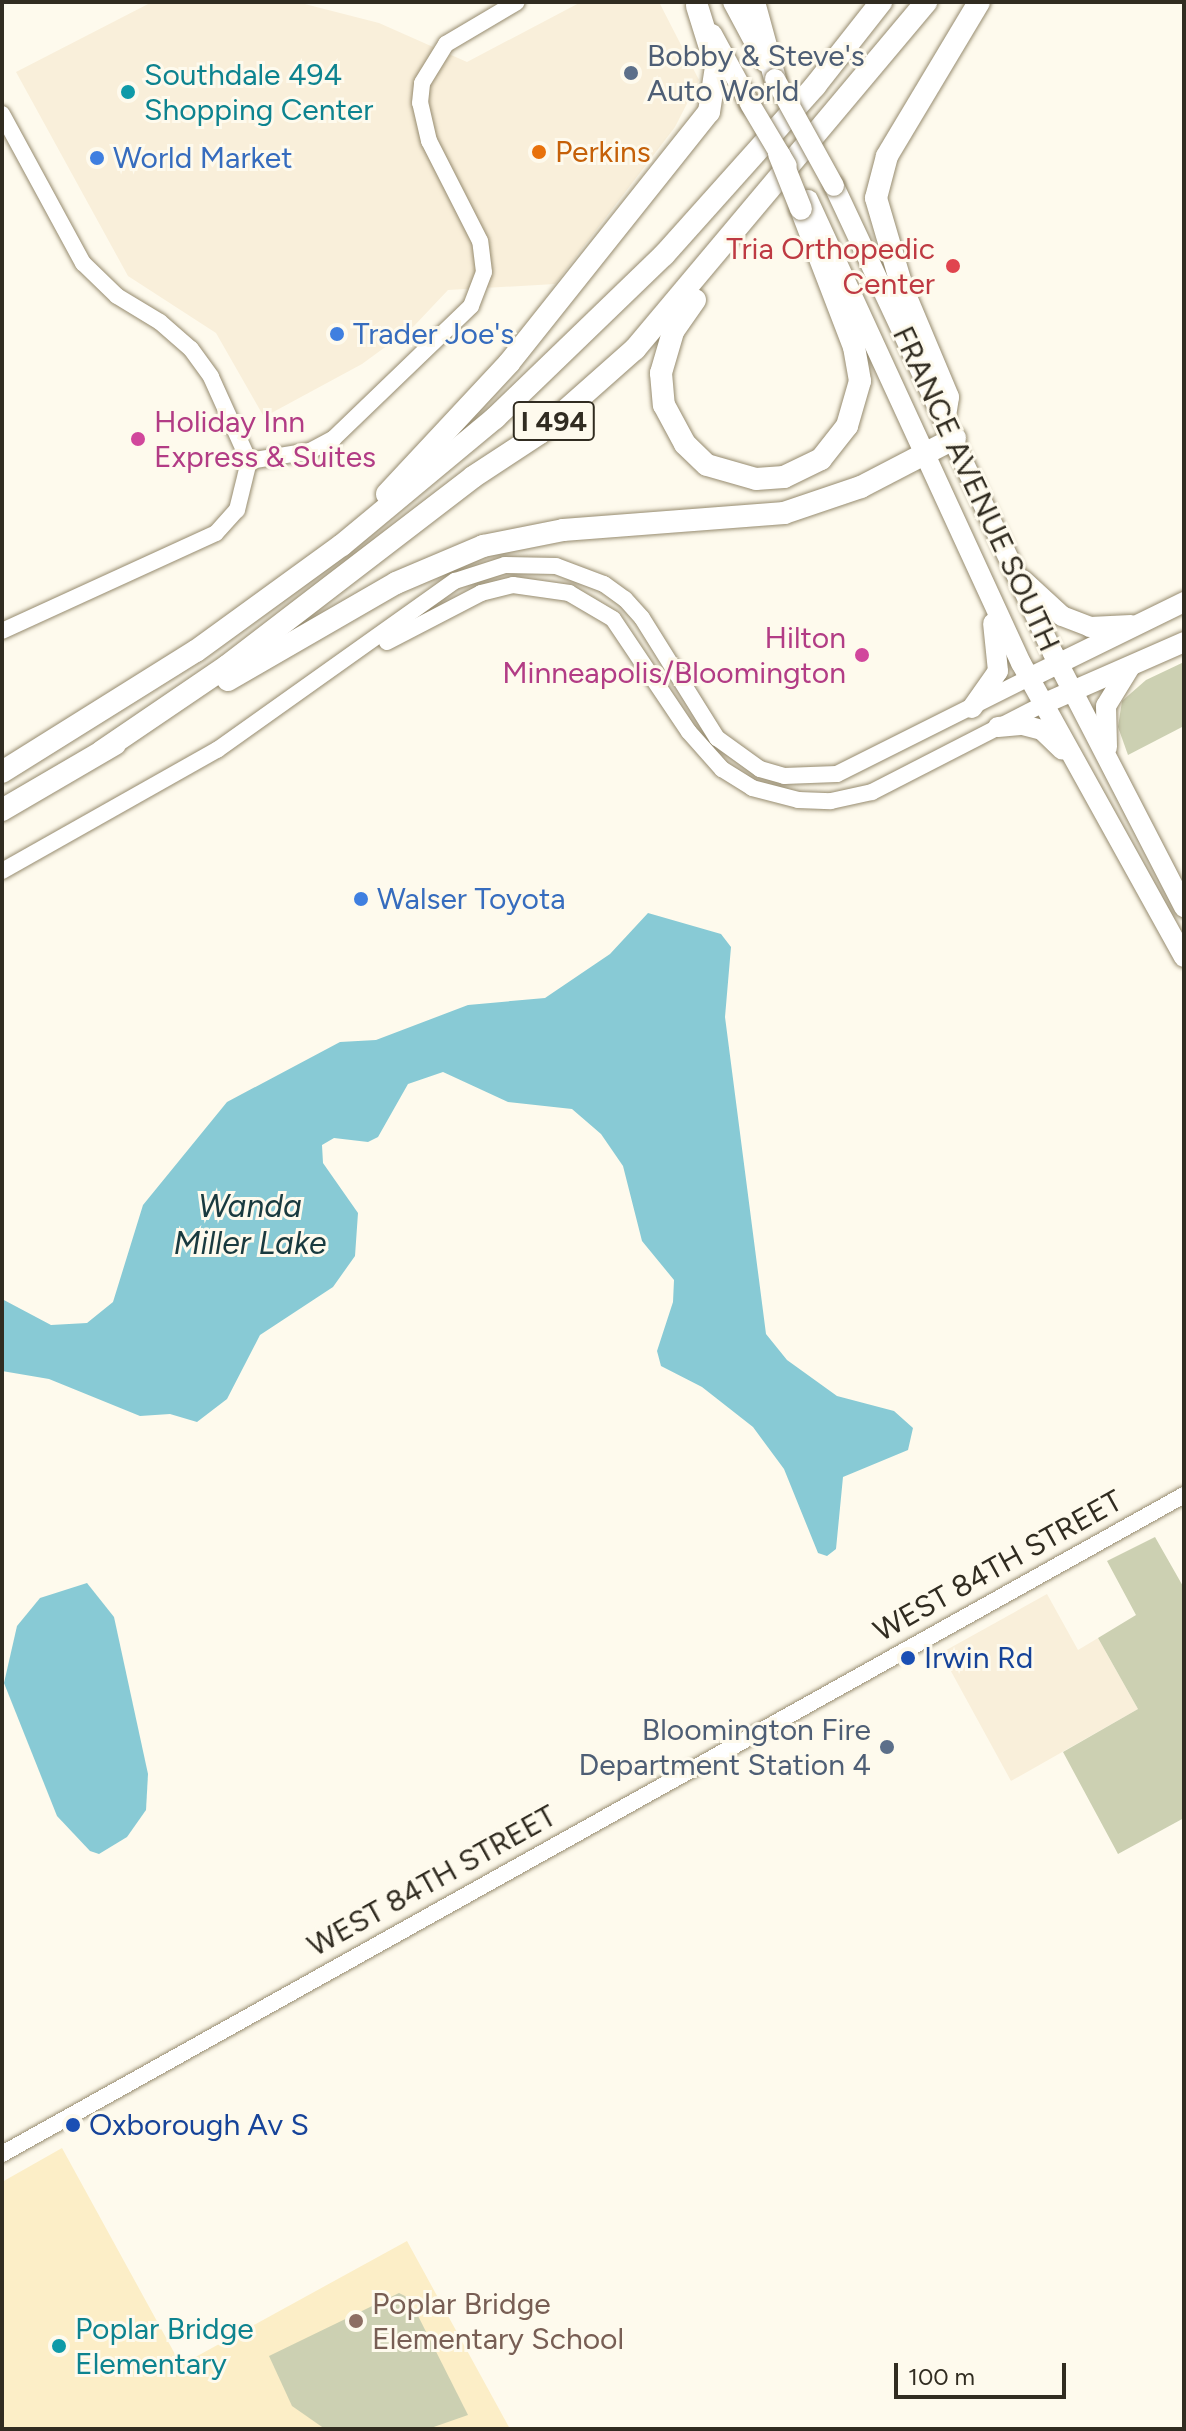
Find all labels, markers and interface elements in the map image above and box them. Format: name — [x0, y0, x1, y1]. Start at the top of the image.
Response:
place label: Bobby & Steve's Auto World — [647, 38, 865, 108]
place label: Southdale 494 Shopping Center — [144, 57, 373, 128]
marker: Bobby & Steve's Auto World — [622, 64, 640, 82]
marker: Southdale 494 Shopping Center — [119, 83, 137, 101]
place label: Perkins — [555, 134, 651, 170]
place label: World Market — [113, 140, 292, 176]
marker: Perkins — [530, 143, 548, 161]
marker: World Market — [88, 149, 106, 167]
place label: Tria Orthopedic Center — [726, 231, 935, 302]
marker: Tria Orthopedic Center — [942, 255, 964, 277]
place label: Trader Joe's — [353, 316, 514, 352]
street label: FRANCE AVENUE SOUTH — [885, 321, 1067, 657]
marker: Trader Joe's — [328, 325, 346, 343]
road number: I 494 — [512, 397, 596, 445]
place label: Holiday Inn Express & Suites — [154, 404, 376, 474]
marker: Holiday Inn Express & Suites — [129, 430, 147, 448]
place label: Hilton Minneapolis/Bloomington — [502, 620, 846, 690]
marker: Hilton Minneapolis/Bloomington — [853, 646, 871, 664]
place label: Walser Toyota — [377, 881, 565, 917]
marker: Walser Toyota — [352, 890, 370, 908]
water label: Wanda Miller Lake — [173, 1188, 327, 1263]
street label: WEST 84TH STREET — [868, 1483, 1128, 1649]
place label: Irwin Rd — [924, 1640, 1033, 1676]
marker: Irwin Rd — [899, 1649, 917, 1667]
place label: Bloomington Fire Department Station 4 — [579, 1712, 871, 1782]
marker: Bloomington Fire Department Station 4 — [878, 1738, 896, 1756]
street label: WEST 84TH STREET — [302, 1798, 562, 1964]
place label: Oxborough Av S — [89, 2107, 309, 2143]
marker: Oxborough Av S — [64, 2116, 82, 2134]
place label: Poplar Bridge Elementary School — [372, 2286, 624, 2356]
place label: Poplar Bridge Elementary — [75, 2311, 254, 2382]
marker: Poplar Bridge Elementary School — [347, 2312, 365, 2330]
marker: Poplar Bridge Elementary — [50, 2337, 68, 2355]
scale bar — [898, 2347, 1070, 2397]
text: 100 m — [908, 2362, 975, 2391]

